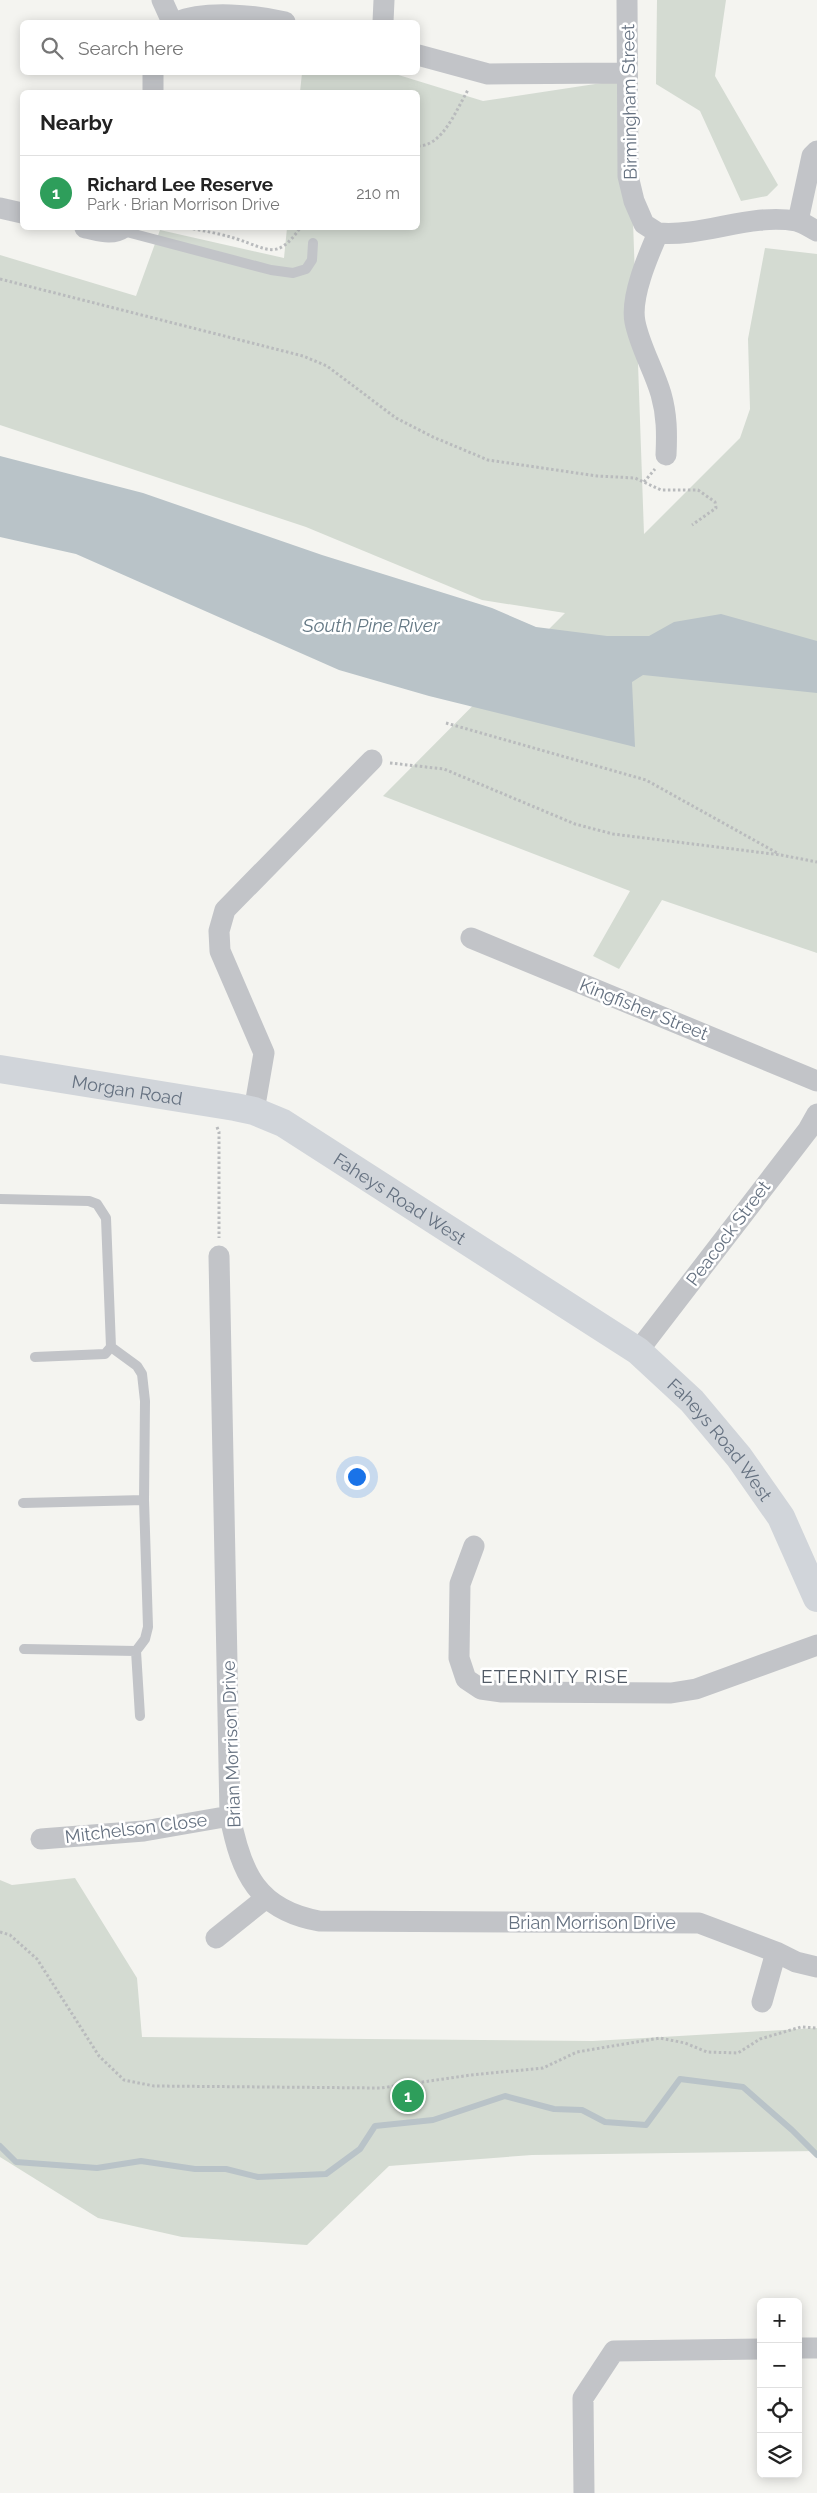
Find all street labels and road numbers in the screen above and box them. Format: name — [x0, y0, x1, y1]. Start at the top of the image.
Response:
street label: Birmingham Street — [617, 24, 641, 180]
street label: Kingfisher Street — [577, 974, 711, 1044]
street label: Morgan Road — [71, 1070, 184, 1109]
street label: Faheys Road West — [330, 1148, 470, 1248]
street label: Peacock Street — [682, 1176, 774, 1290]
street label: Faheys Road West — [664, 1374, 777, 1505]
street label: Brian Morrison Drive — [218, 1660, 244, 1828]
street label: Mitchelson Close — [64, 1809, 209, 1847]
street label: Brian Morrison Drive — [508, 1912, 676, 1933]

